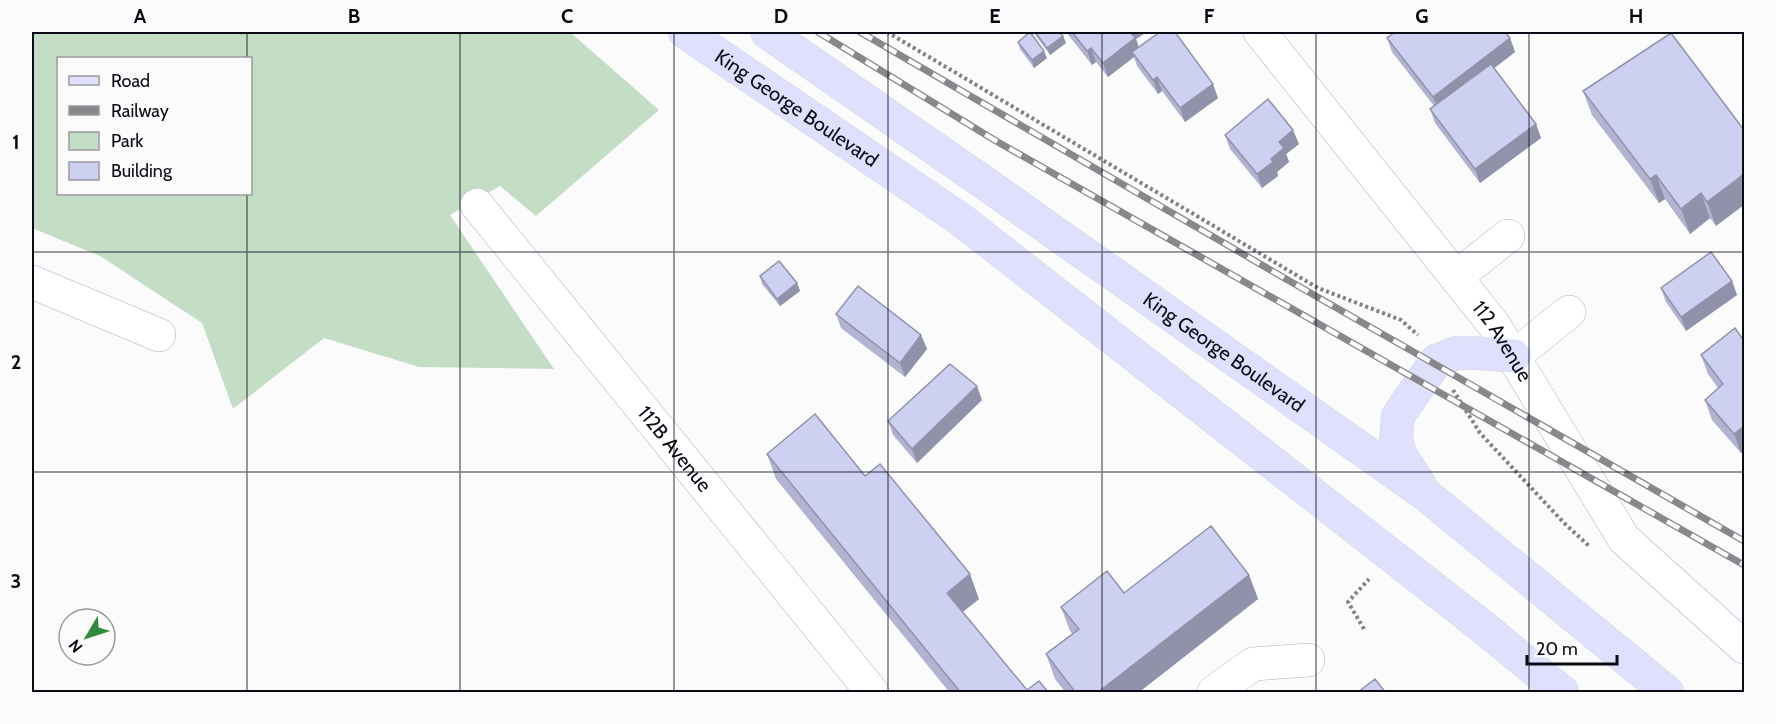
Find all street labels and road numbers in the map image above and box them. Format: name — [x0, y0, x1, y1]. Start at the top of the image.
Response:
street label: King George Boulevard — [711, 44, 883, 172]
street label: King George Boulevard — [1139, 287, 1309, 417]
street label: 112 Avenue — [1467, 296, 1537, 386]
street label: 112B Avenue — [633, 401, 717, 497]

